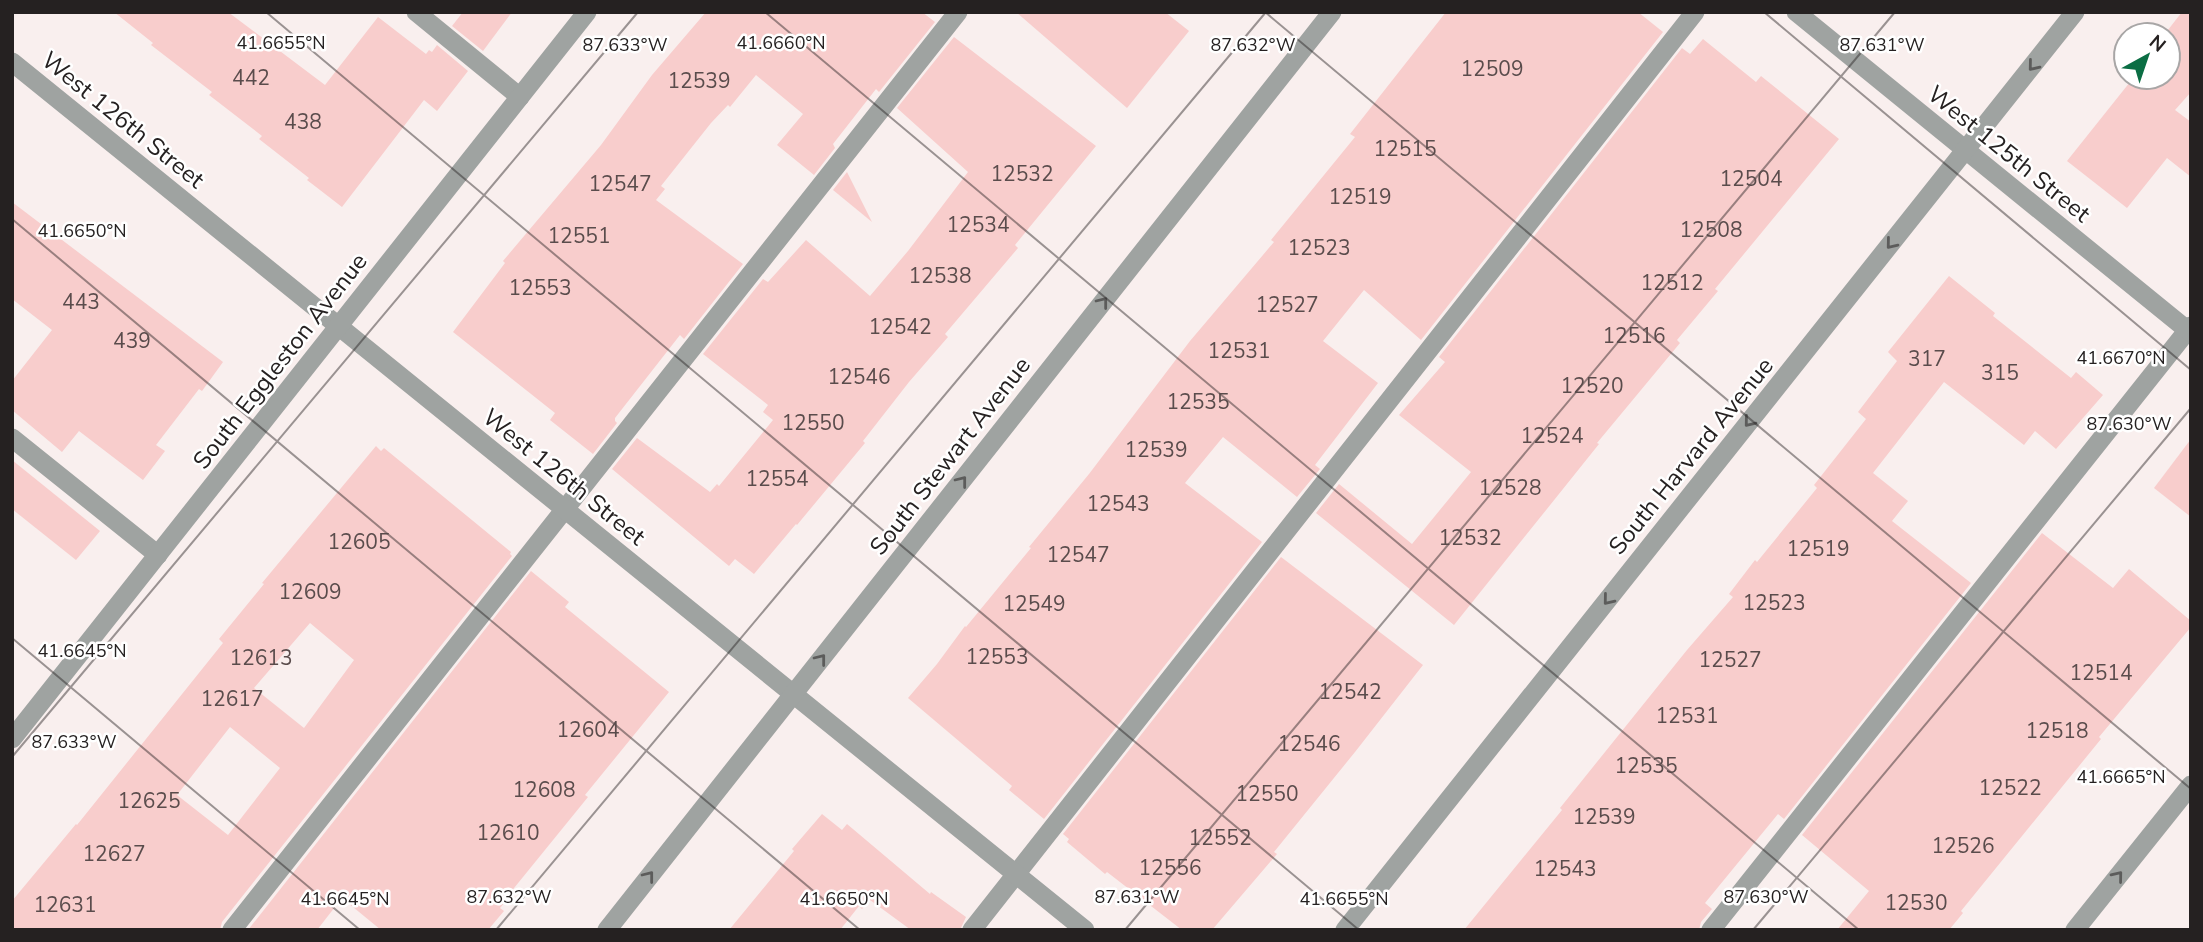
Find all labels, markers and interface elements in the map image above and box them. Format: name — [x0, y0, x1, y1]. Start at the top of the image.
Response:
north arrow — [2112, 21, 2182, 91]
text: N — [2143, 29, 2171, 58]
text: 41.6655°N — [237, 31, 325, 55]
text: 41.6660°N — [737, 31, 825, 55]
text: 87.633°W — [583, 33, 668, 57]
text: 87.632°W — [1211, 33, 1296, 57]
text: 87.631°W — [1840, 33, 1925, 57]
street label: West 126th Street — [35, 44, 212, 196]
house number: 12509 — [1461, 55, 1524, 83]
one-way arrow — [2028, 58, 2041, 70]
house number: 442 — [232, 64, 270, 92]
house number: 12539 — [668, 67, 731, 95]
street label: West 125th Street — [1921, 78, 2098, 230]
house number: 438 — [284, 108, 322, 136]
house number: 12515 — [1374, 135, 1437, 163]
house number: 12532 — [991, 160, 1054, 188]
house number: 12504 — [1720, 165, 1783, 193]
house number: 12547 — [589, 170, 652, 198]
house number: 12519 — [1329, 183, 1392, 211]
house number: 12534 — [947, 211, 1010, 239]
house number: 12508 — [1680, 216, 1743, 244]
text: 41.6650°N — [38, 219, 126, 243]
house number: 12551 — [548, 222, 611, 250]
house number: 12523 — [1288, 234, 1351, 262]
one-way arrow — [1887, 235, 1899, 248]
street label: South Eggleston Avenue — [185, 246, 375, 476]
house number: 12538 — [909, 262, 972, 290]
house number: 12512 — [1641, 269, 1704, 297]
house number: 12553 — [509, 274, 572, 302]
house number: 443 — [62, 288, 100, 316]
house number: 12527 — [1256, 291, 1319, 319]
one-way arrow — [1094, 298, 1107, 310]
house number: 12542 — [869, 313, 932, 341]
house number: 12516 — [1603, 322, 1666, 350]
house number: 439 — [113, 327, 151, 355]
house number: 12531 — [1208, 337, 1271, 365]
house number: 317 — [1908, 345, 1946, 373]
text: 41.6670°N — [2077, 346, 2165, 370]
street label: South Stewart Avenue — [862, 350, 1038, 562]
street label: South Harvard Avenue — [1601, 351, 1781, 561]
house number: 315 — [1981, 359, 2019, 387]
house number: 12546 — [828, 363, 891, 391]
house number: 12520 — [1561, 372, 1624, 400]
house number: 12535 — [1167, 388, 1230, 416]
street label: West 126th Street — [476, 401, 653, 553]
house number: 12550 — [782, 409, 845, 437]
text: 87.630°W — [2087, 412, 2172, 436]
one-way arrow — [1745, 414, 1758, 426]
house number: 12524 — [1521, 422, 1584, 450]
house number: 12539 — [1125, 436, 1188, 464]
house number: 12554 — [746, 465, 809, 493]
house number: 12528 — [1479, 474, 1542, 502]
one-way arrow — [953, 476, 966, 488]
house number: 12543 — [1087, 490, 1150, 518]
house number: 12532 — [1439, 524, 1502, 552]
house number: 12605 — [328, 528, 391, 556]
house number: 12519 — [1787, 535, 1850, 563]
house number: 12547 — [1047, 541, 1110, 569]
house number: 12609 — [279, 578, 342, 606]
house number: 12523 — [1743, 589, 1806, 617]
house number: 12549 — [1003, 590, 1066, 618]
one-way arrow — [1603, 592, 1616, 604]
text: 41.6645°N — [38, 639, 126, 663]
house number: 12553 — [966, 643, 1029, 671]
house number: 12613 — [230, 644, 293, 672]
house number: 12527 — [1699, 646, 1762, 674]
one-way arrow — [812, 655, 825, 667]
house number: 12514 — [2070, 659, 2133, 687]
house number: 12542 — [1319, 678, 1382, 706]
house number: 12617 — [201, 685, 264, 713]
house number: 12531 — [1656, 702, 1719, 730]
house number: 12604 — [557, 716, 620, 744]
house number: 12518 — [2026, 717, 2089, 745]
text: 87.633°W — [32, 730, 117, 754]
house number: 12546 — [1278, 730, 1341, 758]
house number: 12535 — [1615, 752, 1678, 780]
text: 41.6665°N — [2077, 765, 2165, 789]
house number: 12522 — [1979, 774, 2042, 802]
house number: 12608 — [513, 776, 576, 804]
house number: 12550 — [1236, 780, 1299, 808]
house number: 12625 — [118, 787, 181, 815]
house number: 12539 — [1573, 803, 1636, 831]
house number: 12610 — [477, 819, 540, 847]
house number: 12552 — [1189, 824, 1252, 852]
house number: 12526 — [1932, 832, 1995, 860]
house number: 12627 — [83, 840, 146, 868]
house number: 12556 — [1139, 854, 1202, 882]
house number: 12543 — [1534, 855, 1597, 883]
one-way arrow — [641, 872, 654, 884]
one-way arrow — [2109, 872, 2122, 884]
text: 87.632°W — [467, 885, 552, 909]
text: 87.631°W — [1095, 885, 1180, 909]
text: 87.630°W — [1724, 885, 1809, 909]
text: 41.6645°N — [301, 887, 389, 911]
text: 41.6650°N — [800, 887, 888, 911]
text: 41.6655°N — [1300, 887, 1388, 911]
house number: 12530 — [1885, 889, 1948, 917]
house number: 12631 — [34, 891, 97, 919]

